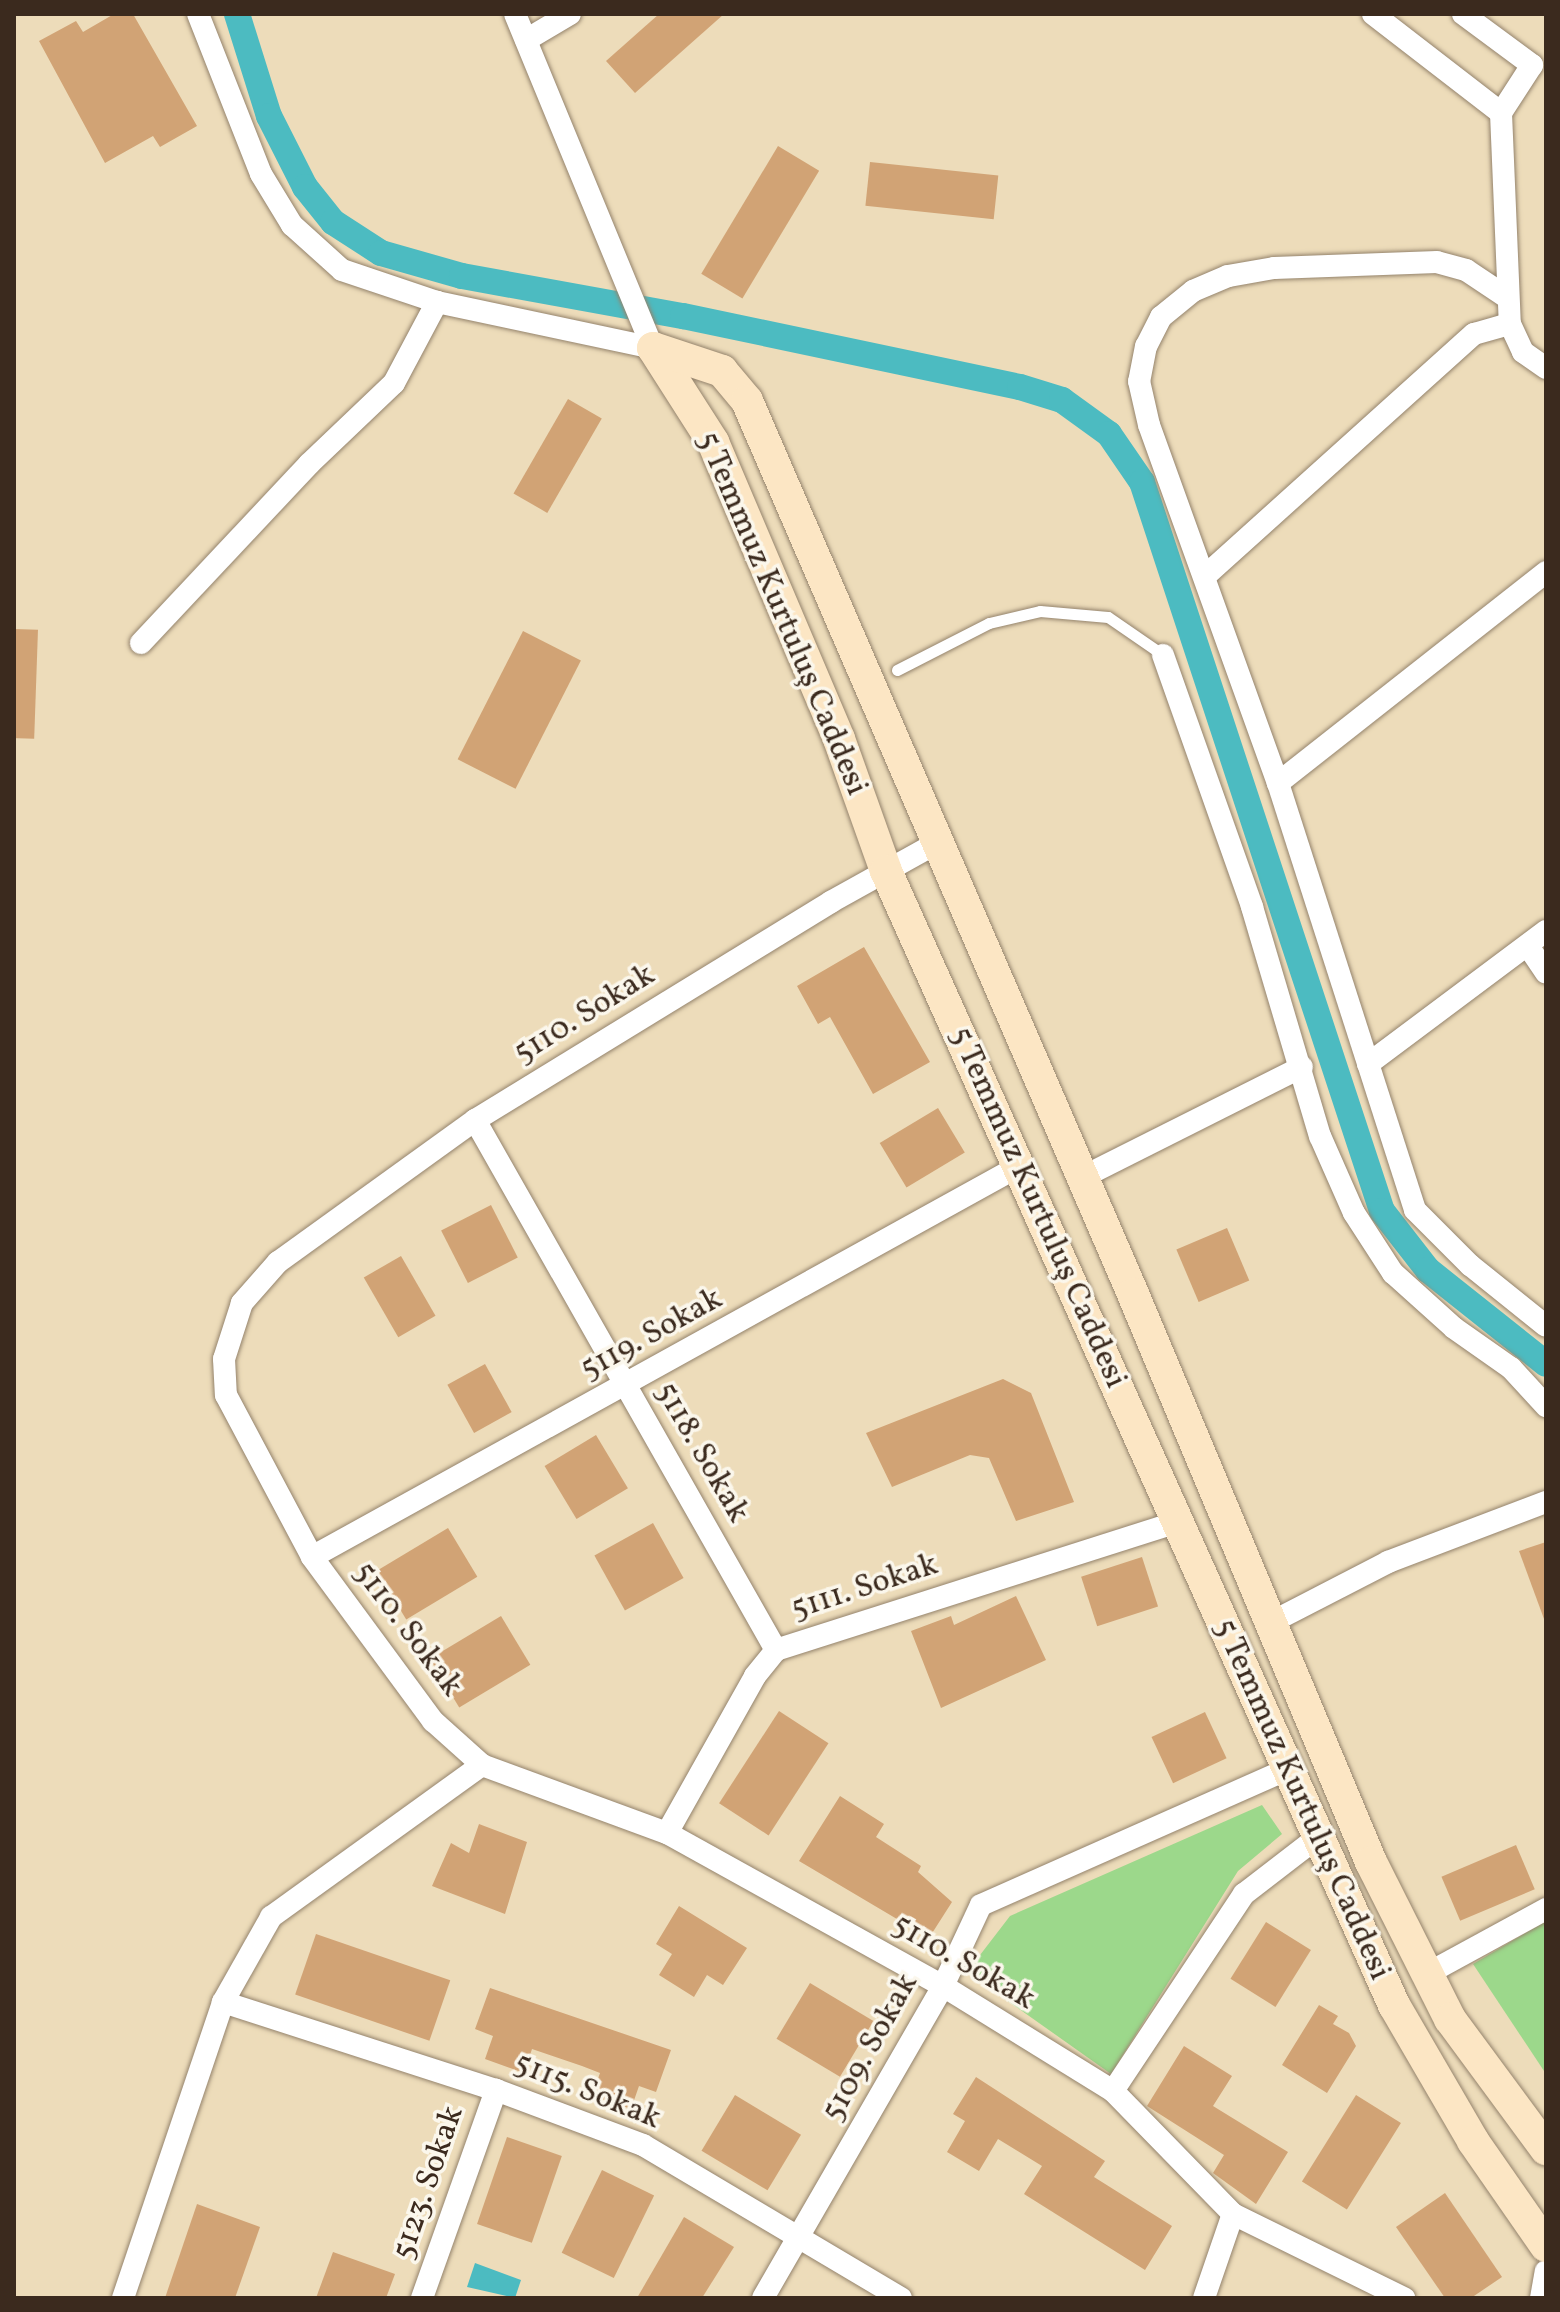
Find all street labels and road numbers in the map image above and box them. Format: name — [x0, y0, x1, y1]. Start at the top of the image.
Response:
street label: 5 Temmuz Kurtuluş Caddesi — [687, 426, 875, 802]
street label: 5110. Sokak — [508, 957, 662, 1073]
street label: 5 Temmuz Kurtuluş Caddesi — [940, 1021, 1134, 1395]
street label: 5119. Sokak — [574, 1280, 730, 1390]
street label: 5118. Sokak — [645, 1376, 757, 1530]
street label: 5111. Sokak — [787, 1546, 943, 1630]
street label: 5110. Sokak — [344, 1555, 470, 1705]
street label: 5 Temmuz Kurtuluş Caddesi — [1204, 1613, 1398, 1987]
street label: 5110. Sokak — [885, 1907, 1041, 2019]
street label: 5109. Sokak — [815, 1967, 927, 2129]
street label: 5115. Sokak — [508, 2045, 666, 2139]
street label: 5123. Sokak — [385, 2101, 473, 2265]

